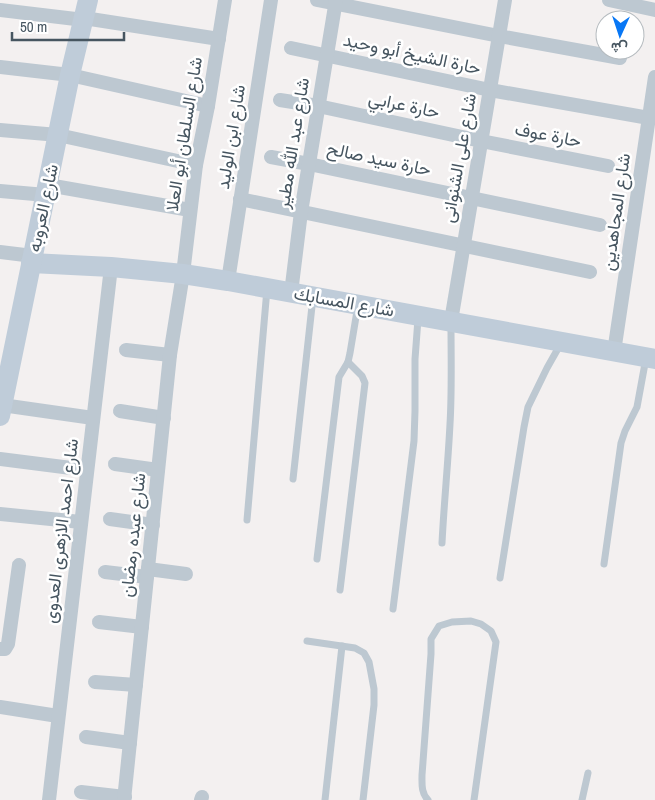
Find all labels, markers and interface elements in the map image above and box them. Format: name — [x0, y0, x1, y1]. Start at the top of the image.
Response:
scale bar — [12, 10, 125, 42]
north arrow — [595, 10, 645, 60]
text: 50 m — [20, 16, 47, 37]
street label: حارة الشيخ أبو وحيد — [341, 27, 483, 80]
text: ش — [610, 39, 628, 57]
street label: شارع السلطان أبو العلا — [159, 55, 208, 213]
street label: شارع عبد الله مطير — [270, 76, 315, 211]
street label: شارع ابن الوليد — [210, 83, 251, 191]
street label: حارة عرابي — [366, 85, 442, 127]
street label: شارع على الشنوانى — [435, 91, 482, 225]
street label: حارة عوف — [513, 116, 583, 153]
street label: حارة سيد صالح — [325, 135, 433, 182]
street label: شارع المجاهدين — [595, 152, 636, 272]
street label: شارع العروبه — [21, 162, 64, 254]
street label: شارع المسابك — [292, 280, 396, 323]
street label: شارع احمد الازهرى العدوى — [37, 437, 84, 625]
street label: شارع عبده رمضان — [114, 472, 151, 598]

